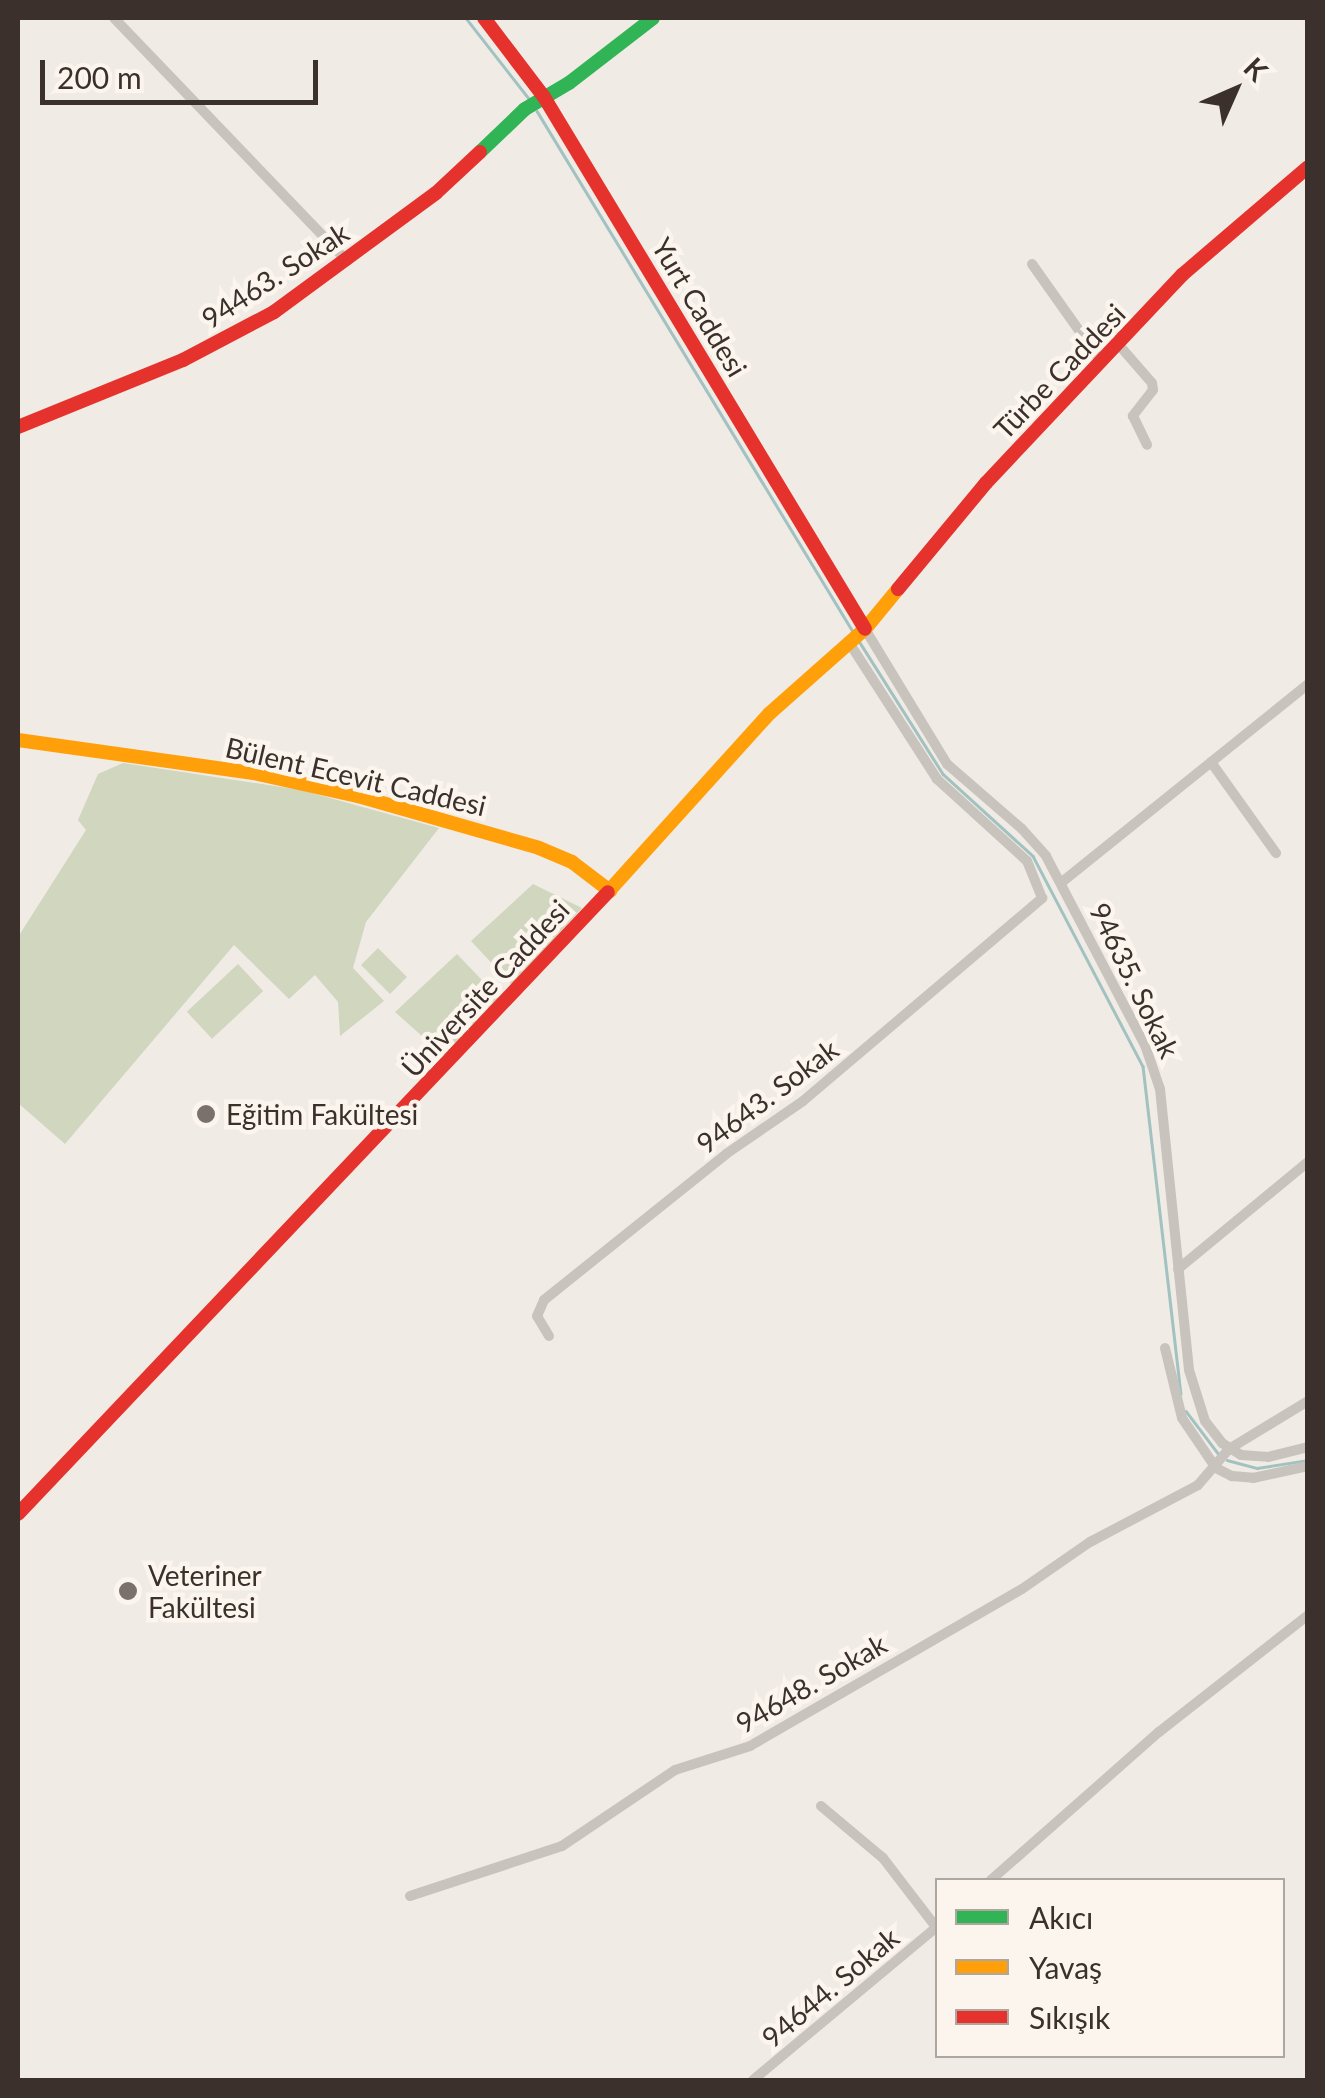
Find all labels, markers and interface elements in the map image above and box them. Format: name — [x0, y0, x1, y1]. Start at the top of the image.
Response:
scale bar — [45, 40, 322, 102]
north arrow — [1185, 40, 1285, 140]
text: K — [1237, 50, 1275, 88]
text: 200 m — [57, 59, 142, 95]
street label: 94463. Sokak — [195, 215, 355, 335]
street label: Yurt Caddesi — [645, 232, 755, 382]
street label: Türbe Caddesi — [986, 297, 1132, 445]
street label: Bülent Ecevit Caddesi — [222, 730, 490, 822]
street label: Üniversite Caddesi — [394, 892, 576, 1084]
street label: 94635. Sokak — [1083, 897, 1187, 1063]
street label: 94643. Sokak — [690, 1032, 844, 1160]
place label: Eğitim Fakültesi — [226, 1097, 418, 1131]
marker: Eğitim Fakültesi — [195, 1103, 217, 1125]
place label: Veteriner Fakültesi — [148, 1558, 262, 1624]
marker: Veteriner Fakültesi — [117, 1580, 139, 1602]
street label: 94648. Sokak — [730, 1626, 892, 1740]
legend — [935, 1878, 1285, 2058]
text: Akıcı — [1029, 1899, 1093, 1935]
street label: 94644. Sokak — [755, 1920, 905, 2054]
text: Yavaş — [1029, 1949, 1102, 1985]
text: Sıkışık — [1029, 1999, 1110, 2035]

